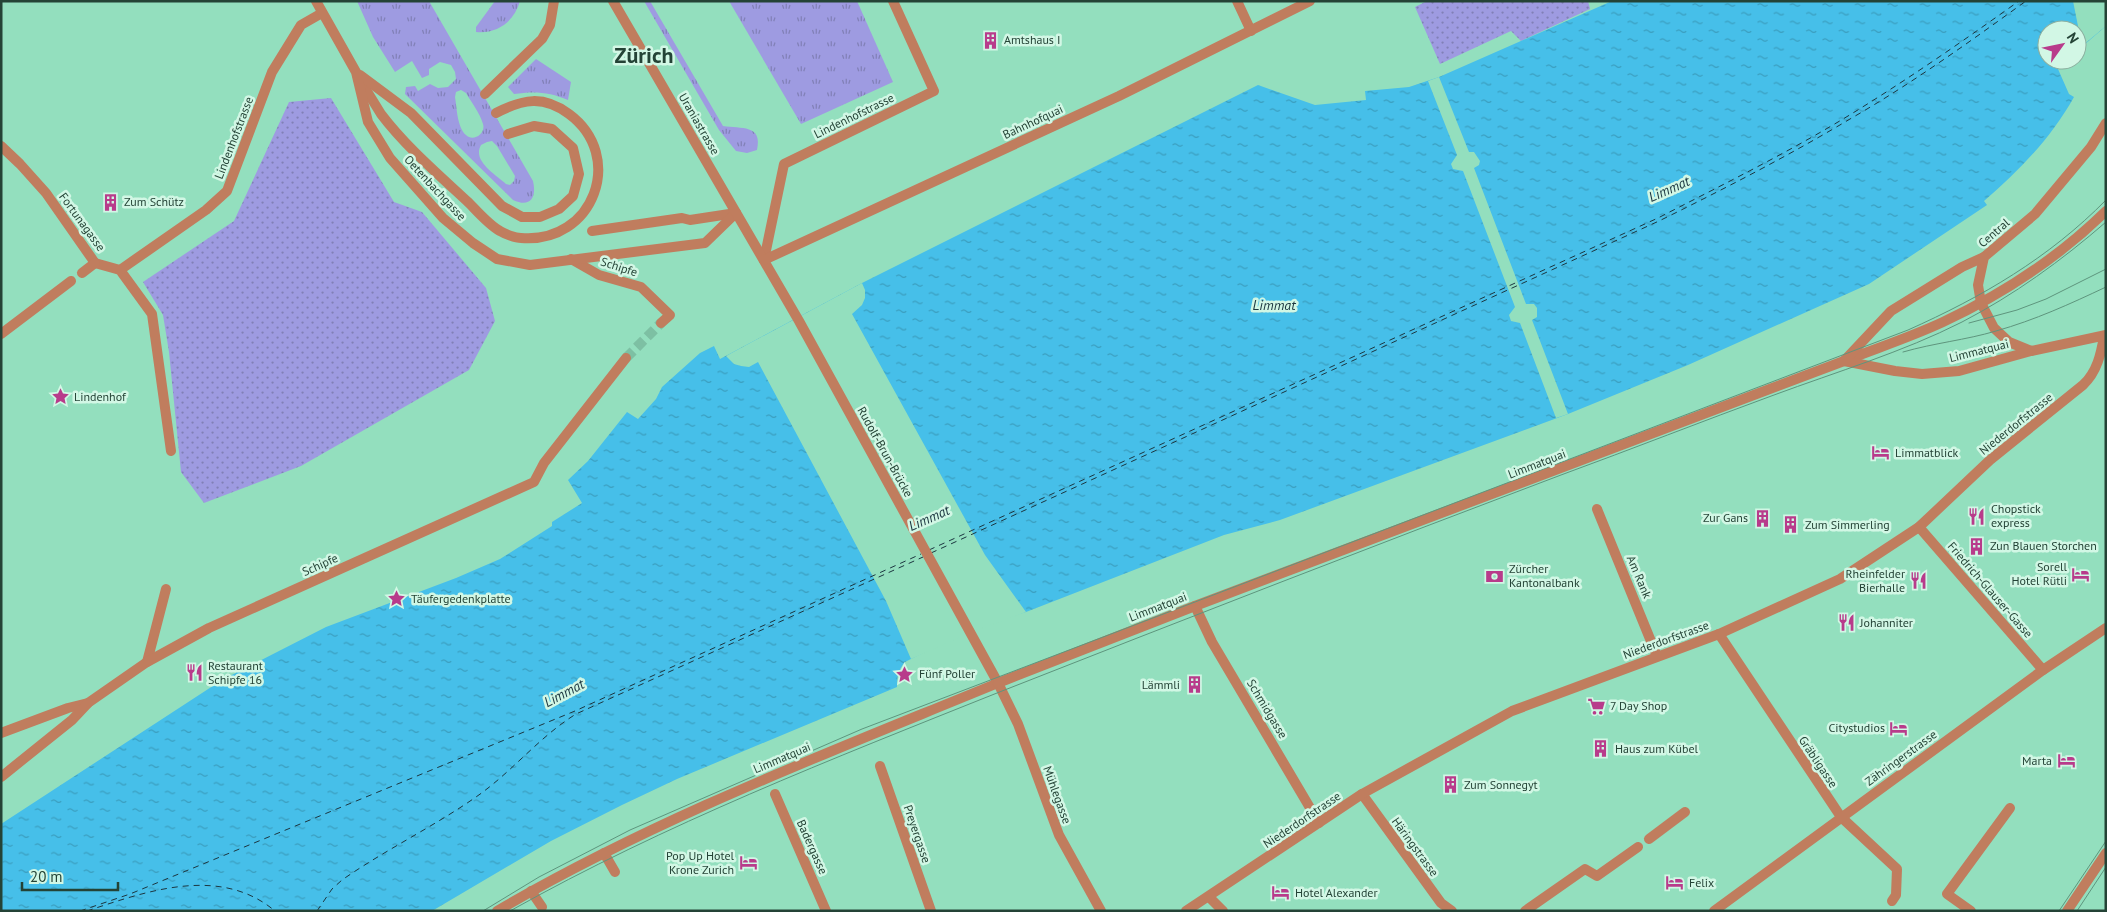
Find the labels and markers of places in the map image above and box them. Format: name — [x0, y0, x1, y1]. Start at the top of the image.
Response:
building icon: Amtshaus I — [980, 30, 1000, 50]
place label: Amtshaus I — [1004, 32, 1061, 47]
building icon: Zum Schütz — [100, 192, 120, 212]
place label: Zum Schütz — [124, 194, 184, 209]
place icon: Lindenhof — [50, 387, 70, 407]
place label: Lindenhof — [74, 389, 127, 404]
hotel icon: Limmatblick — [1871, 443, 1891, 463]
place label: Limmatblick — [1895, 445, 1959, 460]
place label: Chopstick express — [1991, 501, 2041, 530]
restaurant icon: Chopstick express — [1967, 506, 1987, 526]
building icon: Zur Gans — [1752, 508, 1772, 528]
place label: Zur Gans — [1703, 510, 1748, 525]
building icon: Zum Simmerling — [1781, 515, 1801, 535]
place label: Zum Simmerling — [1805, 517, 1890, 532]
building icon: Zun Blauen Storchen — [1966, 536, 1986, 556]
place label: Zun Blauen Storchen — [1990, 538, 2097, 553]
place label: Sorell Hotel Rütli — [2011, 559, 2067, 588]
place label: Zürcher Kantonalbank — [1509, 561, 1580, 590]
hotel icon: Sorell Hotel Rütli — [2071, 564, 2091, 584]
bank icon: Zürcher Kantonalbank — [1485, 566, 1505, 586]
place label: Rheinfelder Bierhalle — [1845, 566, 1905, 595]
restaurant icon: Rheinfelder Bierhalle — [1909, 571, 1929, 591]
place icon: Täufergedenkplatte — [387, 589, 407, 609]
place label: Täufergedenkplatte — [411, 591, 510, 606]
restaurant icon: Johanniter — [1836, 613, 1856, 633]
place label: Johanniter — [1859, 615, 1913, 630]
place label: Restaurant Schipfe 16 — [208, 658, 263, 687]
restaurant icon: Restaurant Schipfe 16 — [184, 663, 204, 683]
place icon: Fünf Poller — [895, 664, 915, 684]
place label: Fünf Poller — [919, 666, 975, 681]
building icon: Lämmli — [1184, 675, 1204, 695]
place label: Lämmli — [1142, 677, 1180, 692]
supermarket icon: 7 Day Shop — [1586, 696, 1606, 716]
place label: 7 Day Shop — [1610, 698, 1667, 713]
hotel icon: Citystudios — [1889, 718, 1909, 738]
place label: Citystudios — [1829, 720, 1885, 735]
building icon: Haus zum Kübel — [1591, 739, 1611, 759]
place label: Haus zum Kübel — [1615, 741, 1699, 756]
hotel icon: Marta — [2056, 751, 2076, 771]
place label: Marta — [2022, 753, 2052, 768]
building icon: Zum Sonnegyt — [1440, 775, 1460, 795]
place label: Zum Sonnegyt — [1464, 777, 1538, 792]
place label: Pop Up Hotel Krone Zurich — [666, 848, 734, 877]
hotel icon: Pop Up Hotel Krone Zurich — [738, 853, 758, 873]
hotel icon: Felix — [1665, 873, 1685, 893]
place label: Felix — [1689, 875, 1714, 890]
hotel icon: Hotel Alexander — [1271, 883, 1291, 903]
place label: Hotel Alexander — [1295, 885, 1378, 900]

